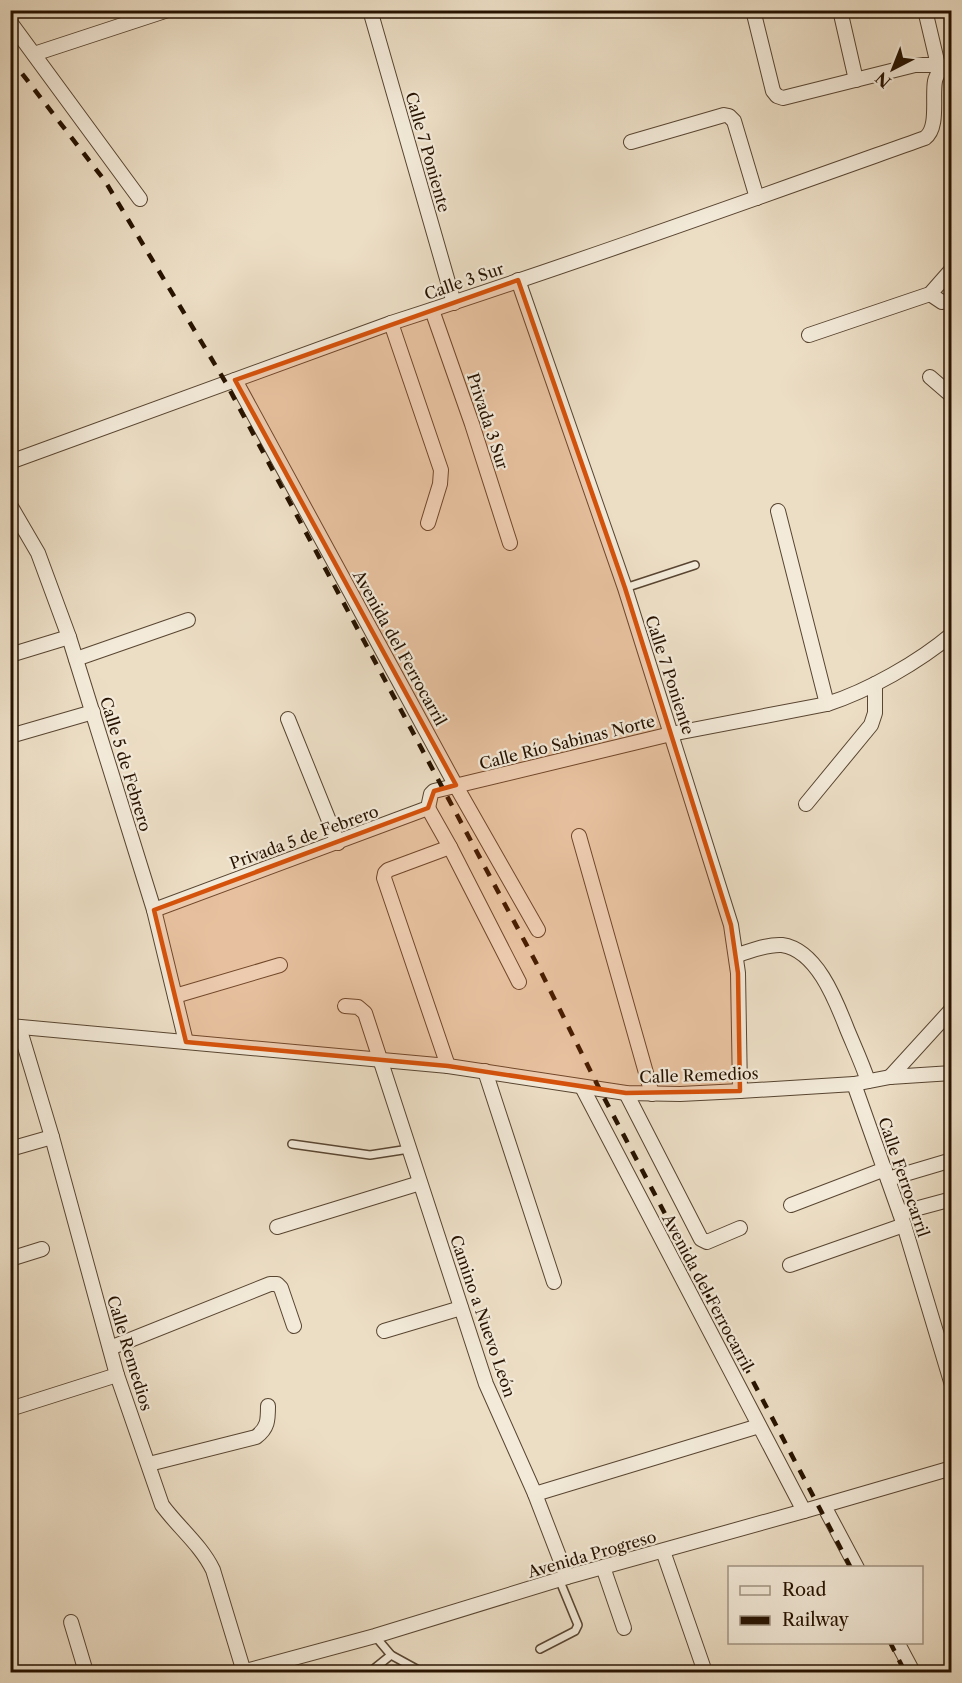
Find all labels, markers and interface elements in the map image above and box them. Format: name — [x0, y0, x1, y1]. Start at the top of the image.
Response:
north arrow — [863, 39, 923, 99]
text: N — [871, 68, 895, 92]
street label: Calle 7 Poniente — [401, 90, 455, 214]
street label: Calle 3 Sur — [422, 258, 507, 304]
street label: Privada 3 Sur — [463, 370, 513, 472]
street label: Avenida del Ferrocarril — [348, 566, 451, 729]
street label: Calle 7 Poniente — [641, 613, 699, 737]
street label: Calle 5 de Febrero — [96, 694, 156, 834]
street label: Calle Río Sabinas Norte — [477, 710, 657, 774]
street label: Privada 5 de Febrero — [227, 801, 381, 873]
street label: Calle Remedios — [639, 1063, 759, 1087]
street label: Calle Ferrocarril — [874, 1115, 934, 1240]
street label: Avenida del Ferrocarril — [658, 1209, 758, 1374]
street label: Camino a Nuevo León — [446, 1232, 520, 1400]
street label: Calle Remedios — [103, 1293, 157, 1413]
street label: Avenida Progreso — [524, 1526, 659, 1582]
legend — [728, 1566, 923, 1644]
text: Road — [782, 1579, 827, 1601]
text: Railway — [782, 1609, 850, 1631]

